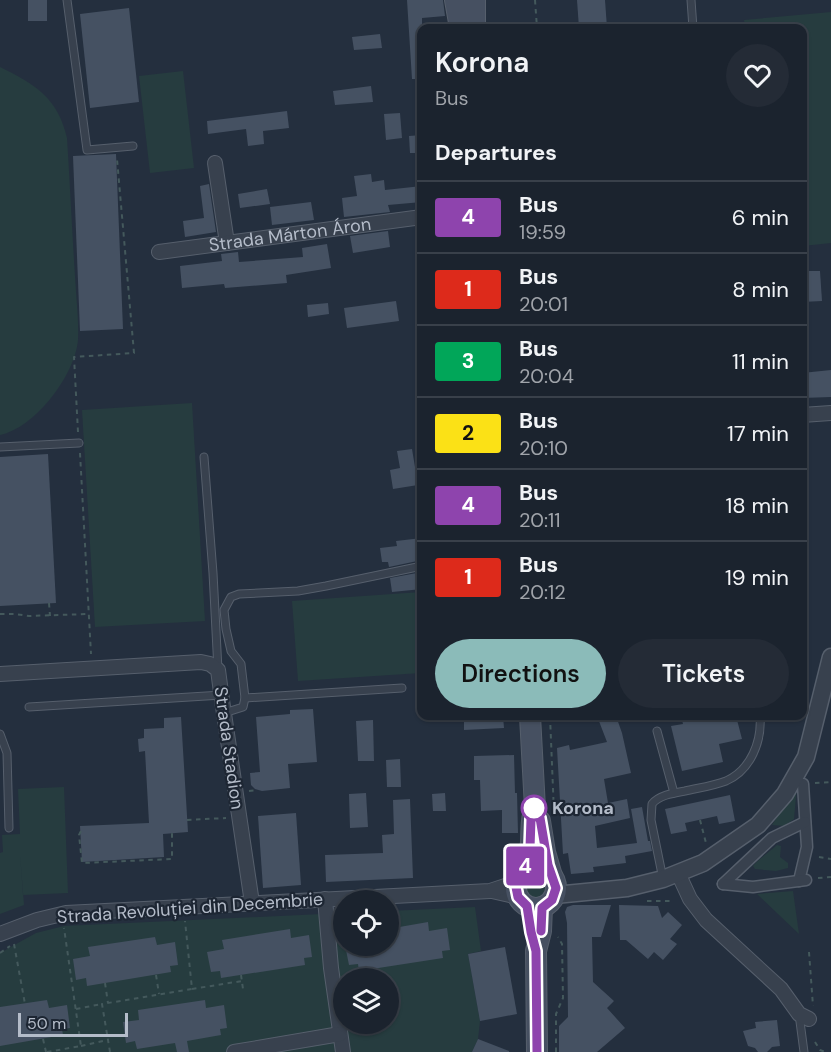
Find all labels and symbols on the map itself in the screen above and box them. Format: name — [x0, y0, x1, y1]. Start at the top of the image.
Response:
street label: Strada Márton Áron — [207, 212, 372, 257]
street label: Strada Stadion — [209, 685, 249, 811]
marker: Korona — [521, 795, 547, 821]
place label: Korona — [552, 796, 614, 820]
line badge: 4 — [506, 846, 544, 886]
street label: Strada Revoluției din Decembrie — [56, 887, 324, 929]
scale bar — [18, 1010, 128, 1038]

